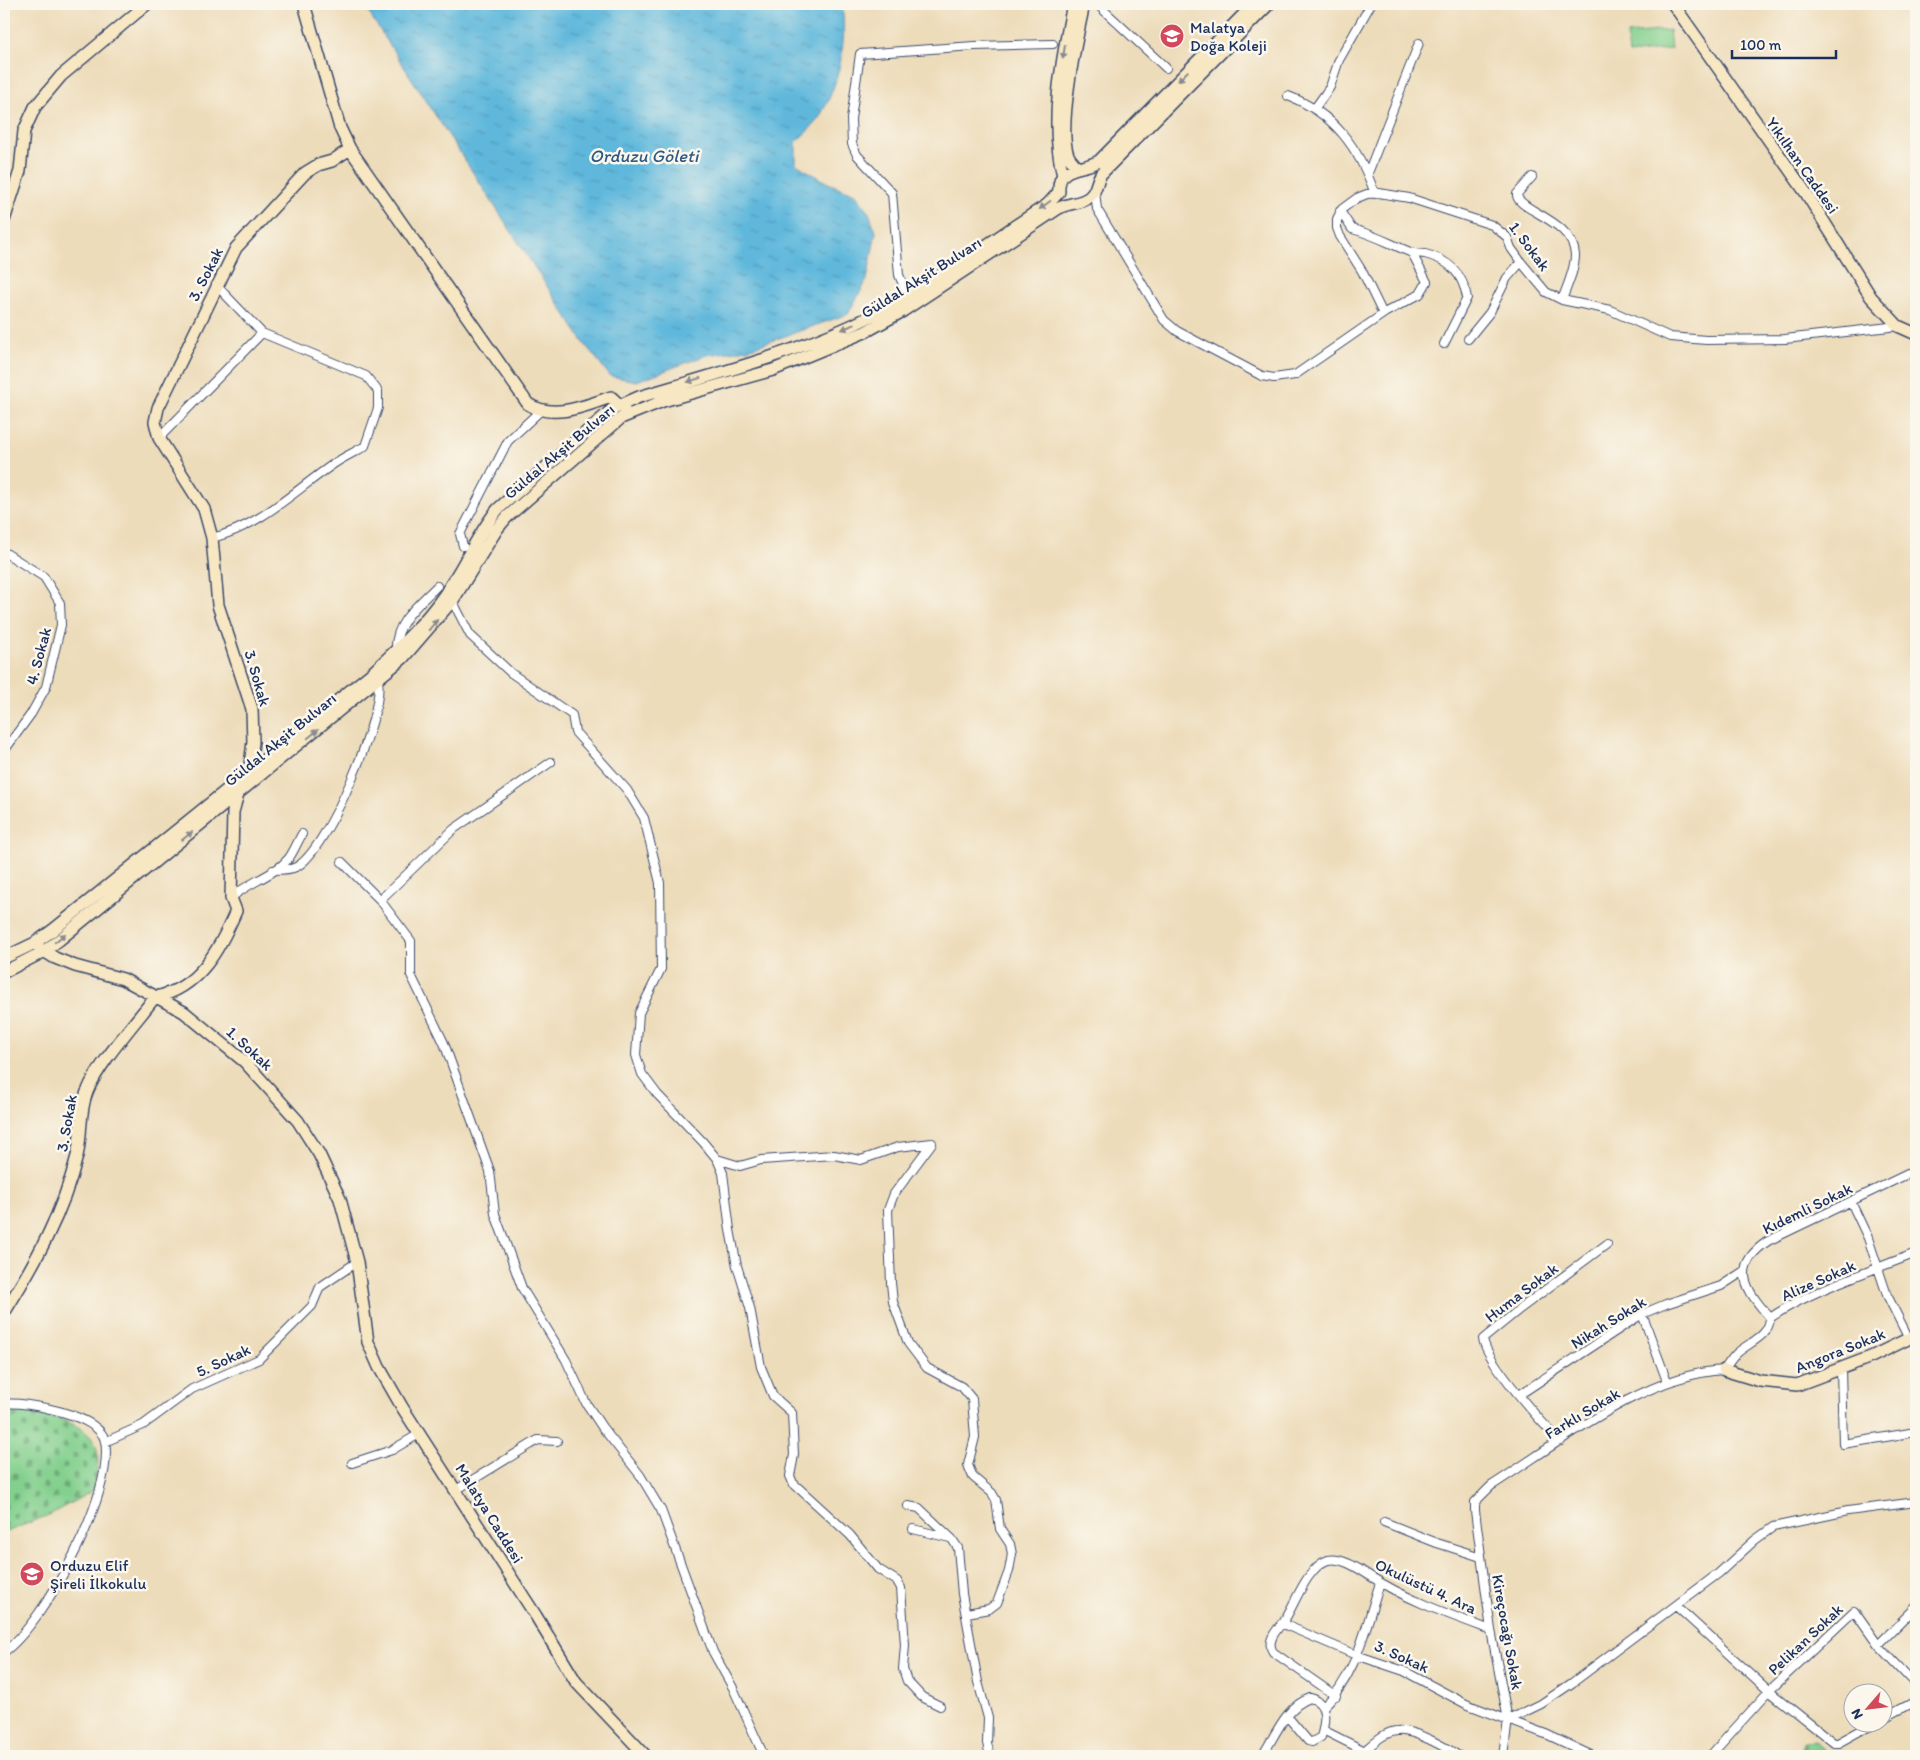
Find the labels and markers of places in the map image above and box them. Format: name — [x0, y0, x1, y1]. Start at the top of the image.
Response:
place label: Malatya Doğa Koleji — [1190, 18, 1267, 55]
school or university icon: Malatya Doğa Koleji — [1159, 23, 1185, 49]
place label: Orduzu Elif Şireli İlkokulu — [50, 1556, 147, 1593]
school or university icon: Orduzu Elif Şireli İlkokulu — [19, 1561, 45, 1587]

